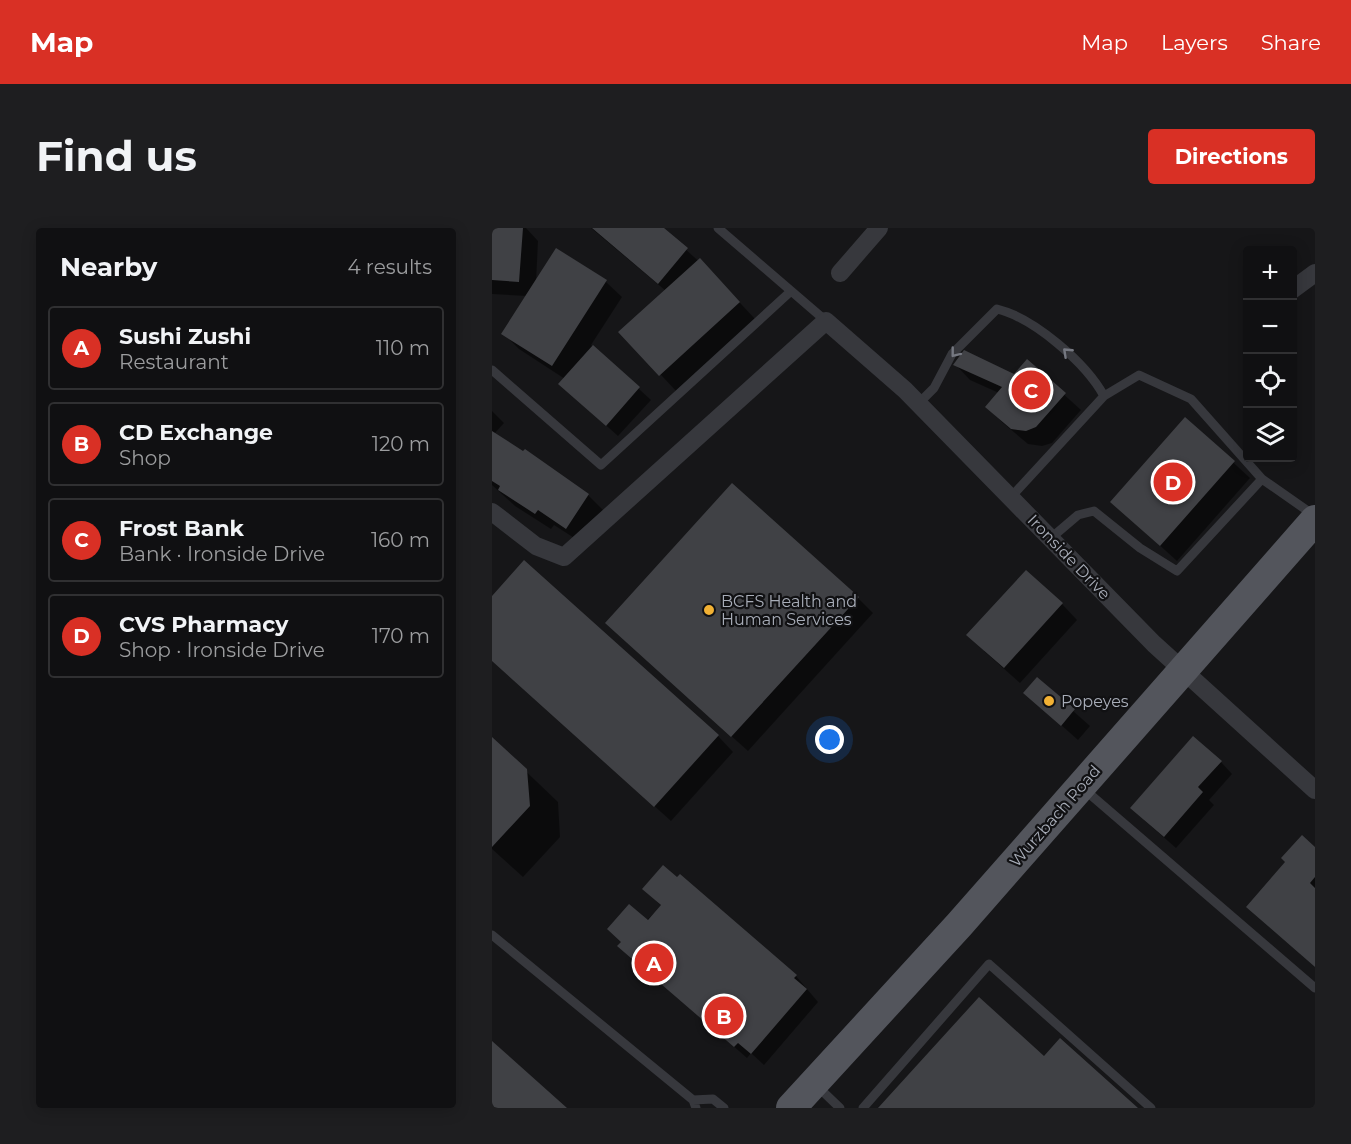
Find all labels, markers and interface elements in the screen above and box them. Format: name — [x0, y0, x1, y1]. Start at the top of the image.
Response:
text: Map — [30, 25, 93, 59]
text: Map — [1081, 30, 1128, 55]
text: Layers — [1161, 30, 1228, 55]
text: Share — [1261, 30, 1321, 55]
button: Directions — [1148, 129, 1315, 184]
text: Find us — [36, 130, 197, 182]
map controls — [1243, 246, 1297, 462]
button: + — [1243, 246, 1297, 300]
text: Nearby — [60, 251, 157, 283]
text: 4 results — [347, 255, 432, 279]
button: − — [1243, 300, 1297, 354]
text: Sushi Zushi — [119, 323, 251, 350]
text: A — [74, 336, 89, 360]
text: 110 m — [376, 336, 430, 360]
one-way arrow — [951, 346, 962, 357]
one-way arrow — [1063, 348, 1074, 359]
text: Restaurant — [119, 350, 229, 374]
button: locate — [1243, 354, 1297, 408]
pin: C — [1012, 368, 1050, 412]
button: layers — [1243, 408, 1297, 462]
text: CD Exchange — [119, 419, 273, 446]
text: B — [74, 432, 89, 456]
text: 120 m — [372, 432, 430, 456]
text: Shop — [119, 446, 171, 470]
pin: D — [1154, 460, 1192, 504]
street label: Ironside Drive — [1024, 511, 1114, 603]
text: Frost Bank — [119, 515, 244, 542]
text: C — [74, 528, 89, 552]
text: 160 m — [371, 528, 430, 552]
text: Bank · Ironside Drive — [119, 542, 325, 566]
place label: BCFS Health and Human Services — [721, 592, 857, 629]
marker: BCFS Health and Human Services — [702, 603, 716, 617]
text: CVS Pharmacy — [119, 611, 288, 638]
text: D — [73, 624, 90, 648]
text: 170 m — [372, 624, 430, 648]
text: Shop · Ironside Drive — [119, 638, 325, 662]
place label: Popeyes — [1061, 692, 1129, 711]
marker: Popeyes — [1042, 694, 1056, 708]
your location — [815, 725, 844, 754]
street label: Wurzbach Road — [1006, 761, 1104, 871]
pin: A — [634, 940, 674, 986]
pin: B — [704, 994, 744, 1038]

